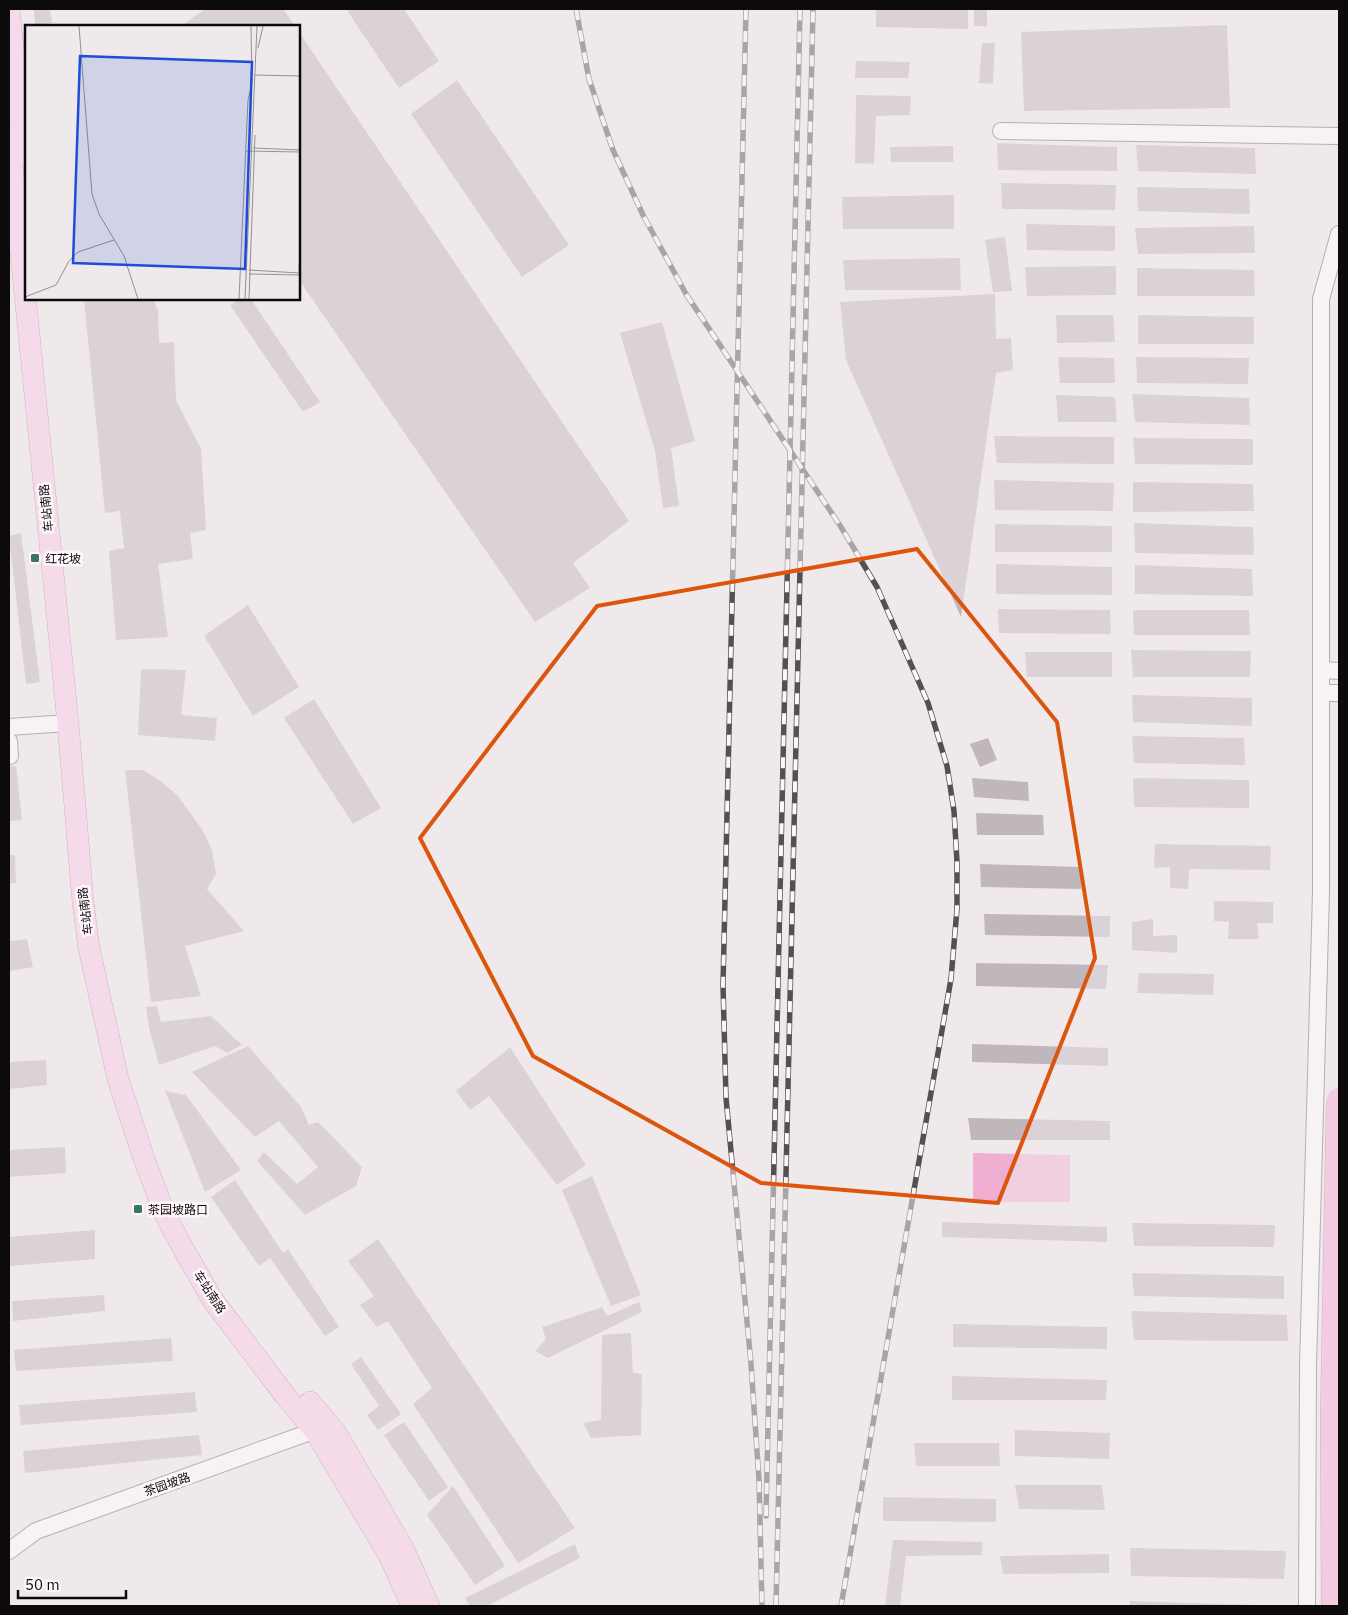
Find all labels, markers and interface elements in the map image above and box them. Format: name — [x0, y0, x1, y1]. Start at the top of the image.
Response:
inset map — [25, 25, 300, 300]
street label: 车站南路 — [36, 483, 56, 533]
place label: 红花坡 — [45, 551, 81, 566]
marker: 红花坡 — [29, 552, 41, 564]
street label: 车站南路 — [75, 886, 95, 936]
place label: 茶园坡路口 — [148, 1202, 208, 1217]
marker: 茶园坡路口 — [132, 1203, 144, 1215]
street label: 车站南路 — [191, 1268, 229, 1316]
street label: 茶园坡路 — [142, 1469, 192, 1499]
scale bar — [18, 1568, 125, 1600]
text: 50 m — [25, 1575, 60, 1594]

